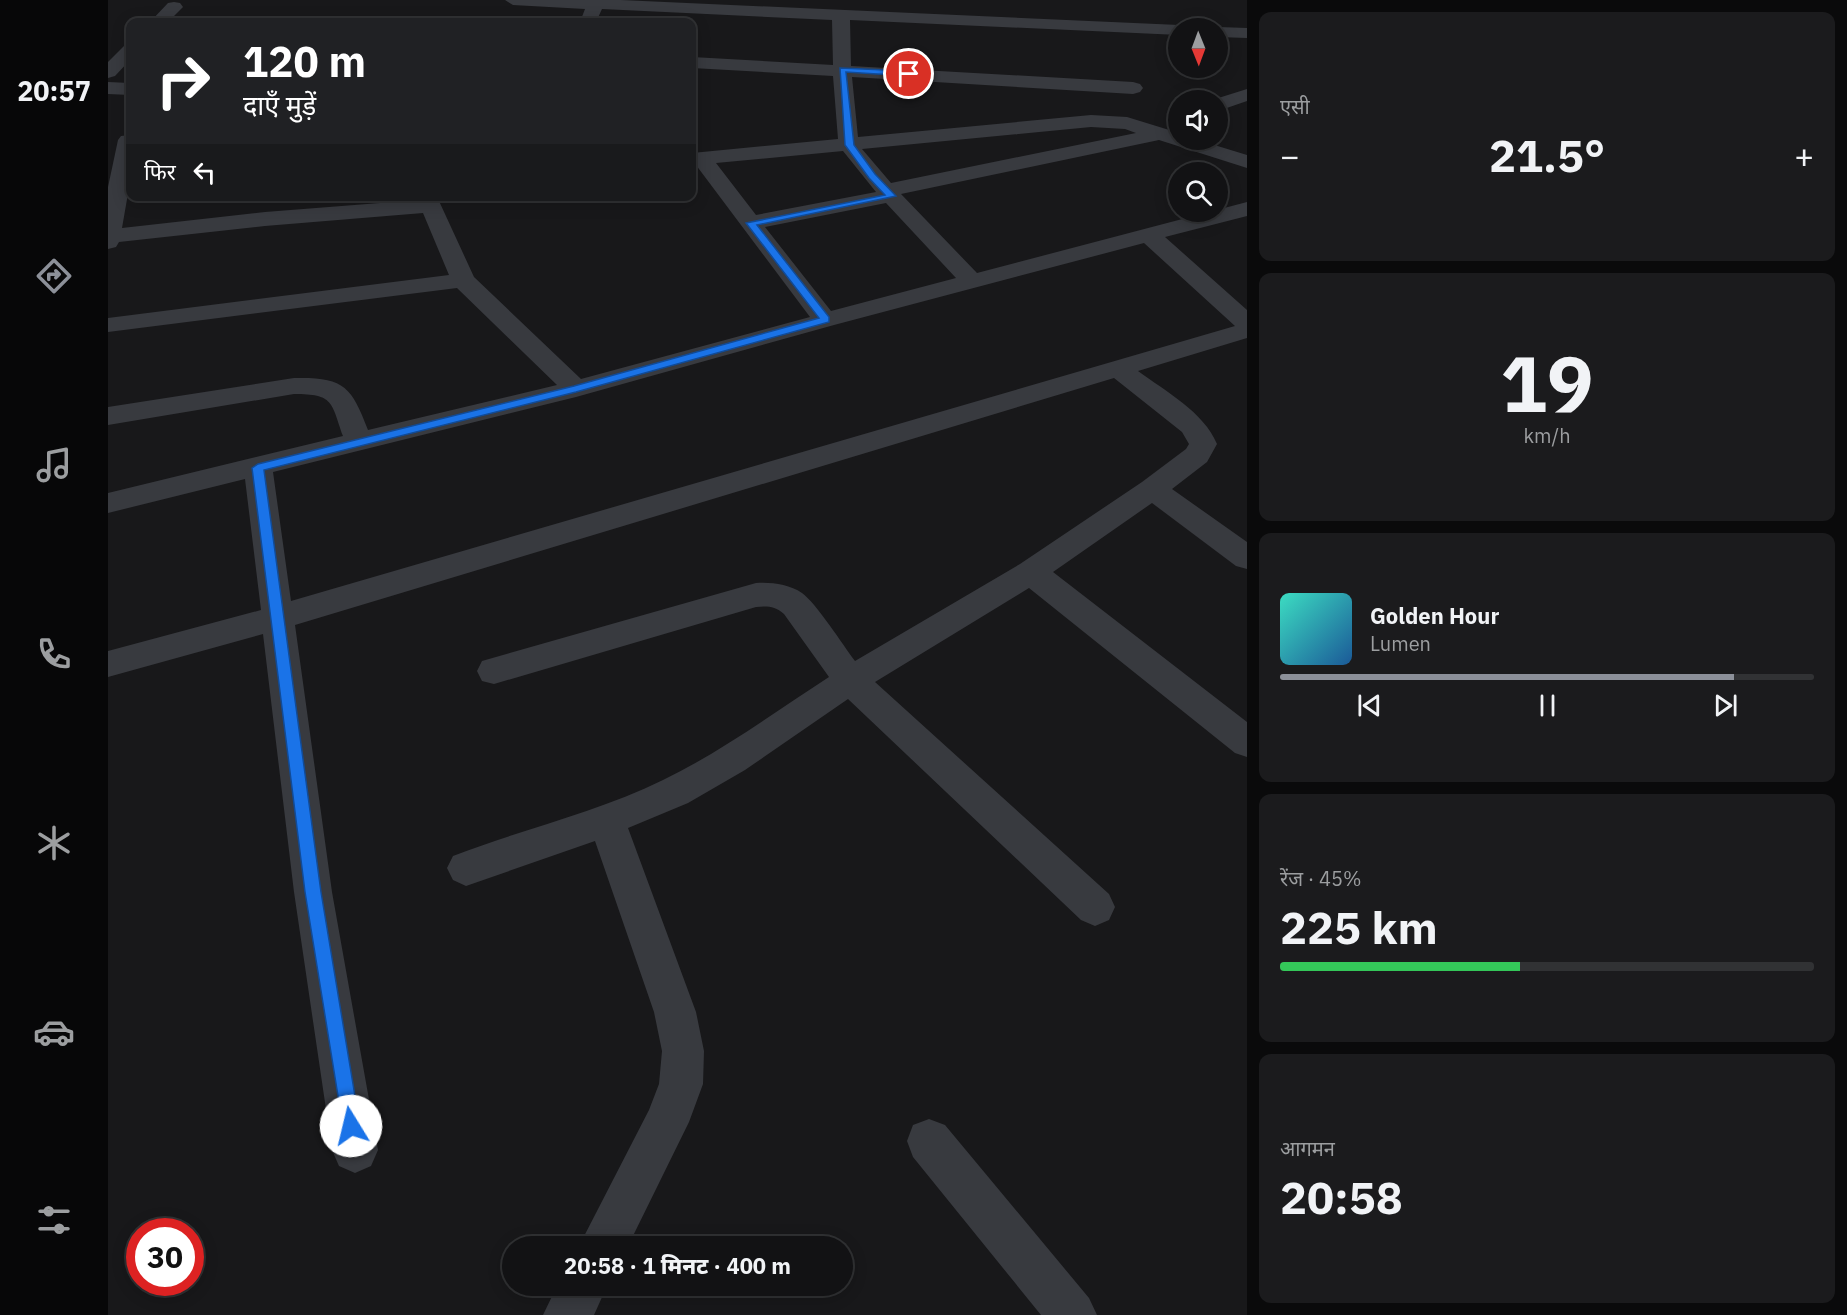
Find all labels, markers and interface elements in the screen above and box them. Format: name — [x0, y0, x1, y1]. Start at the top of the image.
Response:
north arrow — [1168, 18, 1228, 78]
map controls — [1168, 18, 1228, 222]
text: 120 m — [243, 34, 366, 89]
icon: right — [144, 42, 222, 120]
pin — [883, 48, 934, 99]
icon: arrive — [892, 57, 925, 90]
text: 20:57 — [17, 73, 91, 108]
text: दाएँ मुड़ें — [243, 87, 316, 122]
button: sound — [1168, 90, 1228, 150]
text: एसी — [1280, 93, 1310, 120]
text: 21.5° — [1489, 126, 1605, 184]
text: − — [1280, 134, 1300, 177]
text: + — [1794, 134, 1814, 177]
icon: left — [188, 156, 221, 189]
text: फिर — [144, 157, 176, 186]
button: search — [1168, 162, 1228, 222]
icon: directions — [33, 255, 75, 297]
text: 19 — [1500, 332, 1594, 433]
text: km/h — [1523, 422, 1571, 449]
icon: music — [33, 444, 75, 486]
text: Golden Hour — [1370, 601, 1499, 630]
text: Lumen — [1370, 630, 1431, 657]
icon: phone — [33, 633, 75, 675]
icon: previous — [1353, 689, 1386, 722]
icon: pause — [1531, 689, 1564, 722]
icon: next — [1709, 689, 1742, 722]
icon: climate — [33, 822, 75, 864]
text: रेंज · 45% — [1280, 865, 1362, 892]
text: 225 km — [1280, 898, 1438, 956]
icon: car — [33, 1011, 75, 1053]
position arrow — [319, 1094, 383, 1158]
text: आगमन — [1280, 1135, 1335, 1162]
text: 20:58 — [1280, 1168, 1403, 1226]
icon: filters — [33, 1199, 75, 1241]
speed limit sign: 30 — [126, 1218, 204, 1296]
text: 20:58 · 1 मिनट · 400 m — [564, 1251, 791, 1280]

